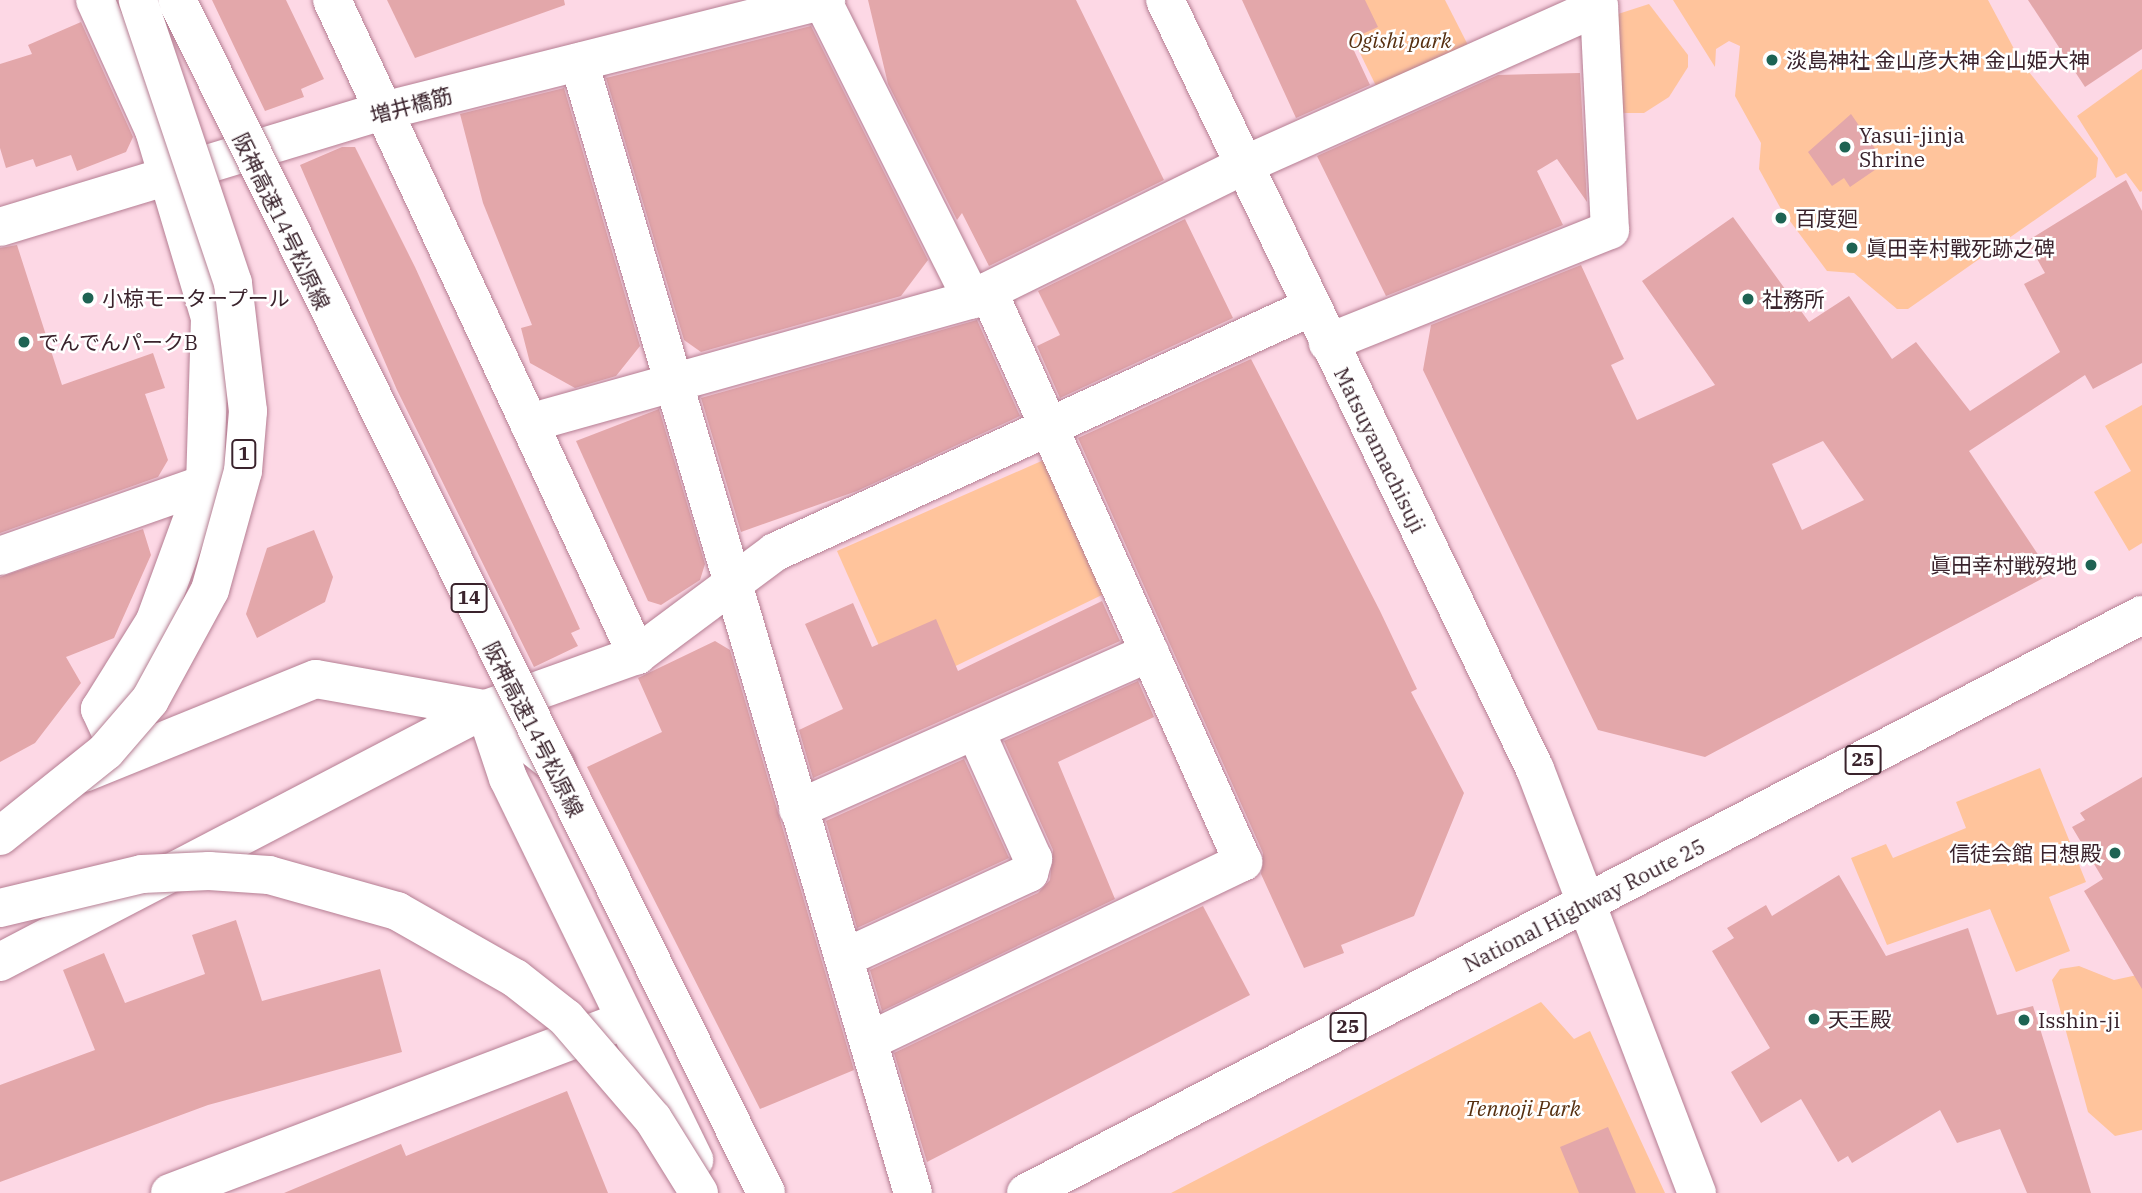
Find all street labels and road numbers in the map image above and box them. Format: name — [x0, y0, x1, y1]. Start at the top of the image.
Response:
street label: 増井橋筋 — [367, 82, 455, 128]
street label: 阪神高速14号松原線 — [228, 129, 336, 313]
street label: Matsuyamachisuji — [1329, 363, 1431, 537]
road number: 1 — [230, 438, 258, 470]
road number: 14 — [450, 582, 488, 614]
street label: 阪神高速14号松原線 — [479, 637, 589, 821]
road number: 25 — [1844, 744, 1882, 776]
street label: National Highway Route 25 — [1459, 833, 1709, 977]
road number: 25 — [1329, 1012, 1367, 1042]

